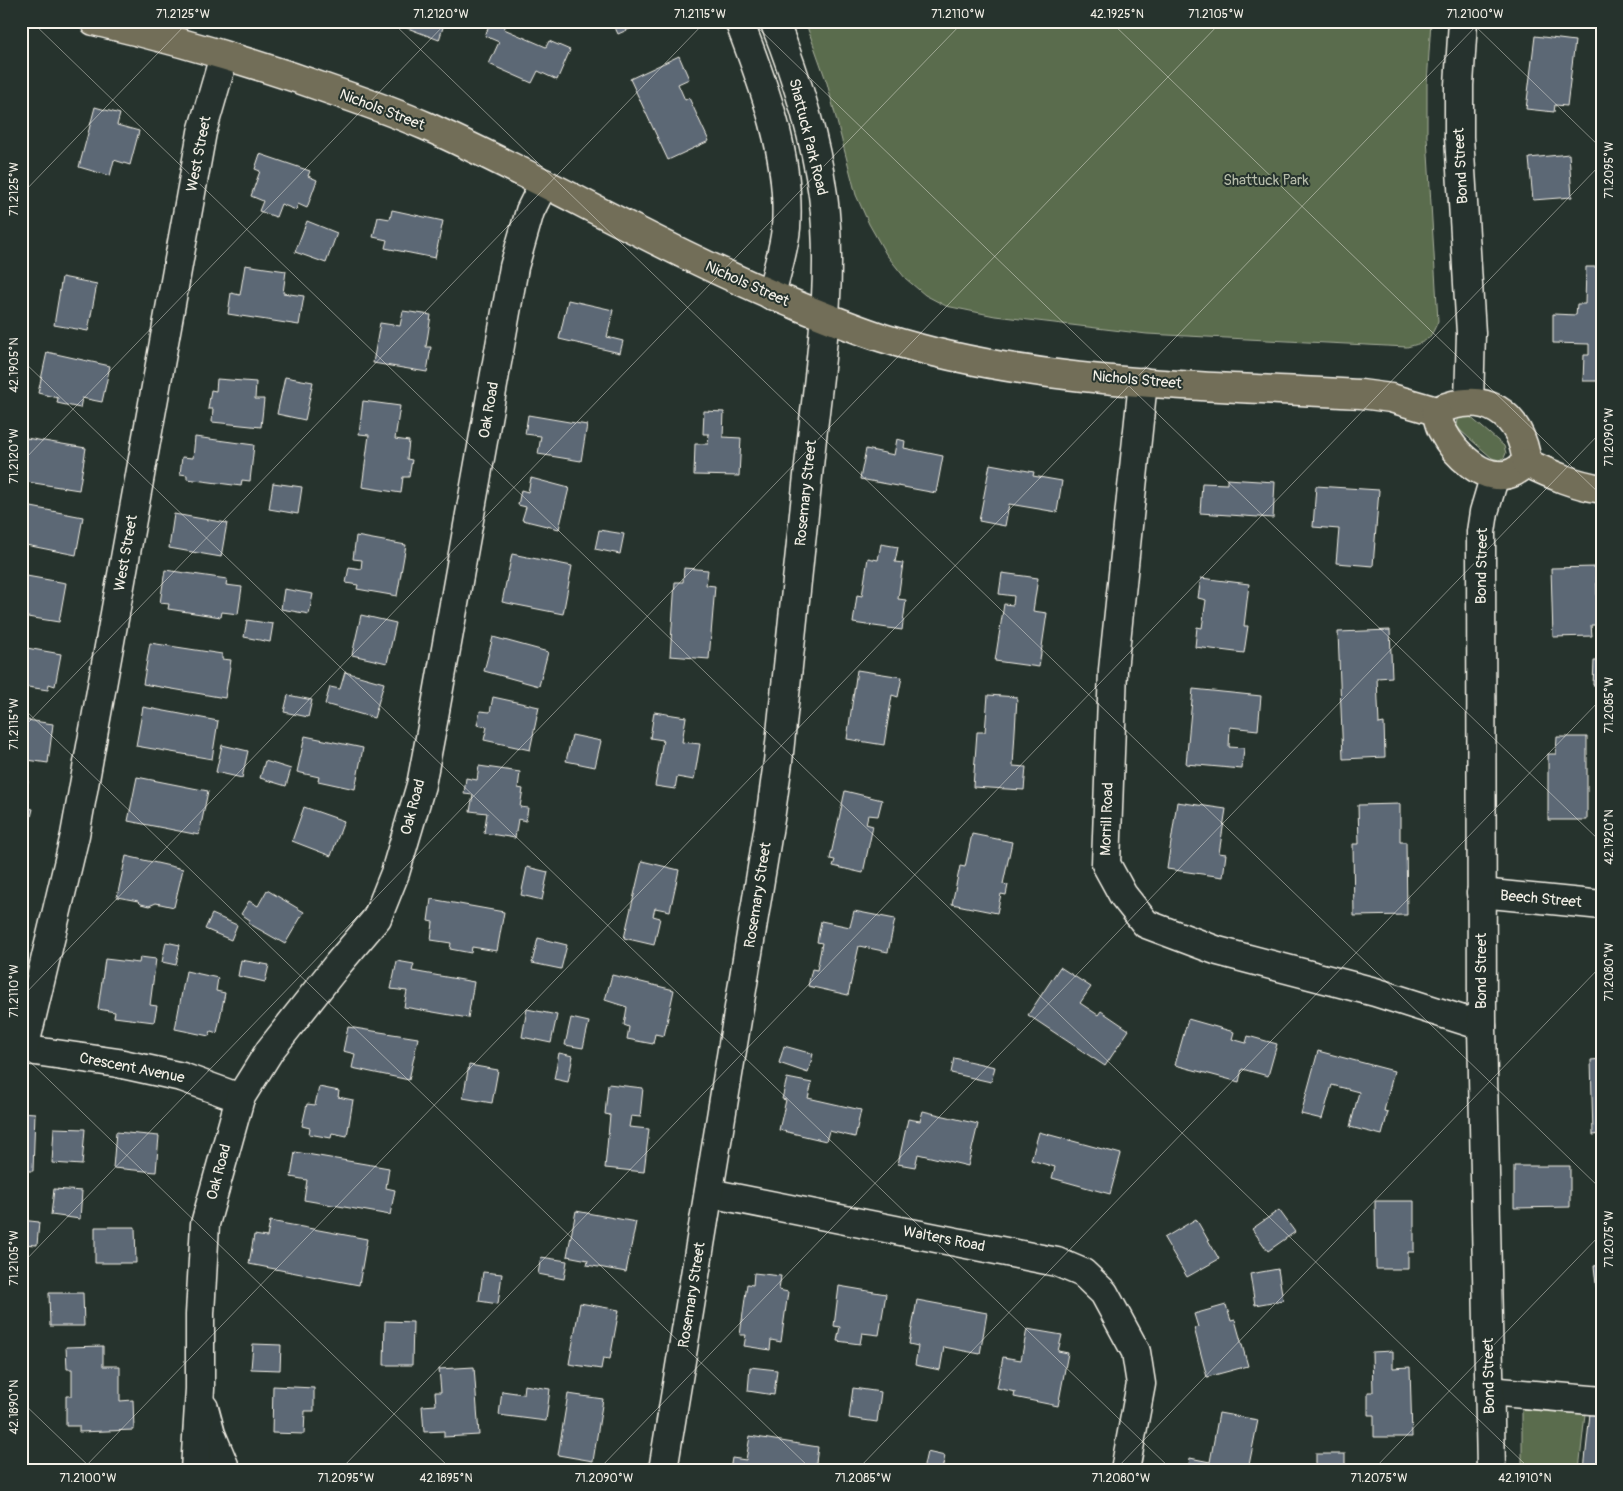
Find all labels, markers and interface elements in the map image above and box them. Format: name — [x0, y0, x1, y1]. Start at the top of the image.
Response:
text: 71.2125°W — [156, 7, 210, 22]
text: 71.2120°W — [413, 7, 469, 22]
text: 71.2115°W — [674, 7, 726, 22]
text: 71.2110°W — [931, 7, 985, 22]
text: 42.1925°N — [1090, 7, 1144, 22]
text: 71.2105°W — [1188, 7, 1244, 22]
text: 71.2100°W — [1447, 7, 1503, 22]
street label: Shattuck Park Road — [784, 77, 832, 197]
street label: Nichols Street — [337, 85, 428, 135]
street label: West Street — [182, 114, 216, 194]
street label: Bond Street — [1449, 127, 1472, 205]
text: 71.2095°W — [1602, 142, 1617, 198]
text: 71.2125°W — [7, 162, 22, 216]
park label: Shattuck Park — [1223, 171, 1309, 190]
street label: Nichols Street — [702, 257, 793, 311]
text: 42.1905°N — [7, 337, 22, 393]
street label: Nichols Street — [1091, 367, 1183, 393]
street label: Oak Road — [475, 380, 503, 440]
text: 71.2090°W — [1602, 408, 1617, 466]
text: 71.2120°W — [7, 428, 22, 484]
street label: Rosemary Street — [791, 438, 821, 547]
street label: West Street — [110, 513, 142, 593]
street label: Bond Street — [1472, 527, 1492, 604]
text: 71.2085°W — [1602, 677, 1617, 733]
text: 71.2115°W — [7, 698, 22, 750]
street label: Oak Road — [396, 777, 430, 837]
street label: Morrill Road — [1096, 782, 1118, 856]
text: 42.1920°N — [1602, 809, 1617, 865]
street label: Rosemary Street — [740, 840, 776, 949]
street label: Beech Street — [1499, 886, 1584, 912]
street label: Bond Street — [1472, 932, 1491, 1009]
text: 71.2080°W — [1602, 943, 1617, 1001]
text: 71.2110°W — [7, 964, 22, 1018]
street label: Crescent Avenue — [78, 1048, 187, 1088]
street label: Oak Road — [202, 1142, 236, 1202]
text: 71.2075°W — [1602, 1211, 1617, 1267]
street label: Walters Road — [901, 1222, 987, 1256]
text: 71.2105°W — [7, 1230, 22, 1286]
street label: Rosemary Street — [674, 1240, 710, 1349]
street label: Bond Street — [1479, 1337, 1499, 1414]
text: 42.1890°N — [7, 1380, 22, 1434]
text: 71.2100°W — [60, 1471, 116, 1486]
text: 71.2095°W — [318, 1471, 374, 1486]
text: 42.1895°N — [419, 1471, 473, 1486]
text: 71.2090°W — [575, 1471, 633, 1486]
text: 71.2085°W — [835, 1471, 891, 1486]
text: 71.2080°W — [1092, 1471, 1150, 1486]
text: 71.2075°W — [1351, 1471, 1407, 1486]
text: 42.1910°N — [1498, 1471, 1552, 1486]

